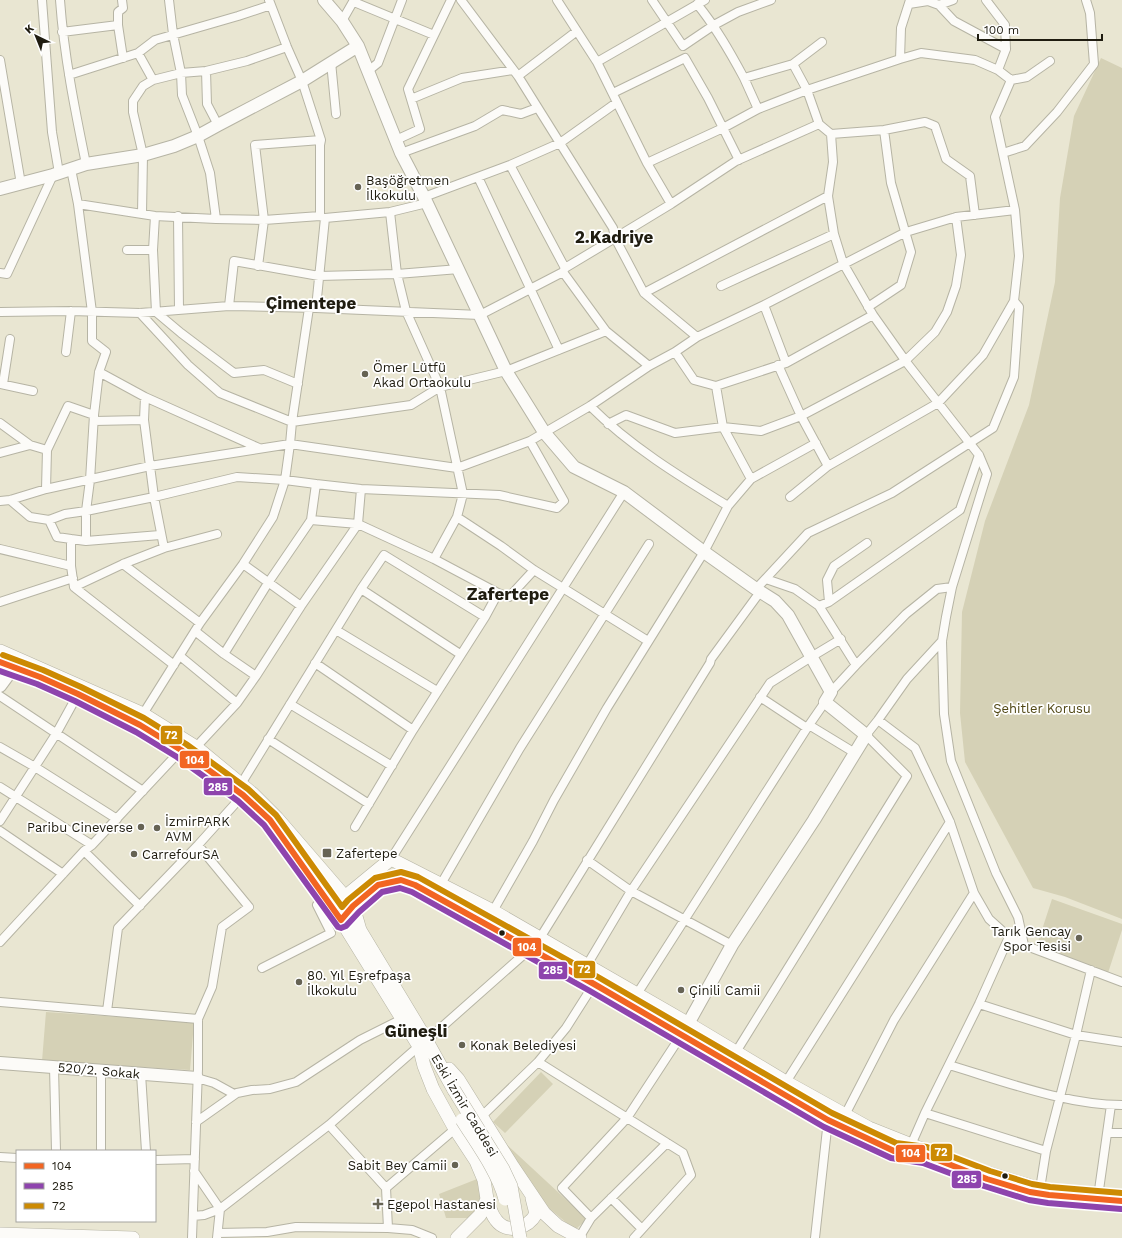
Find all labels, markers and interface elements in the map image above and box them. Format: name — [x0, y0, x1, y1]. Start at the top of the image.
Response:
north arrow — [16, 16, 56, 56]
scale bar — [978, 16, 1102, 42]
text: K — [22, 21, 37, 36]
text: 100 m — [984, 23, 1019, 37]
place label: Başöğretmen İlkokulu — [366, 173, 449, 203]
marker: Başöğretmen İlkokulu — [353, 182, 363, 192]
district label: 2.Kadriye — [575, 227, 654, 247]
district label: Çimentepe — [266, 293, 356, 313]
place label: Ömer Lütfü Akad Ortaokulu — [373, 360, 471, 390]
marker: Ömer Lütfü Akad Ortaokulu — [360, 369, 370, 379]
district label: Zafertepe — [467, 584, 549, 604]
park label: Şehitler Korusu — [993, 701, 1091, 716]
line badge: 72 — [160, 725, 183, 745]
text: 72 — [164, 729, 178, 742]
line badge: 104 — [179, 750, 210, 769]
text: 104 — [186, 754, 204, 767]
line badge: 285 — [203, 777, 233, 796]
text: 285 — [208, 781, 228, 794]
place label: İzmirPARK AVM — [165, 814, 230, 844]
place label: Paribu Cineverse — [27, 820, 133, 835]
marker: Paribu Cineverse — [136, 822, 146, 832]
marker: İzmirPARK AVM — [152, 823, 162, 833]
place label: Zafertepe — [336, 846, 397, 861]
place label: CarrefourSA — [142, 847, 219, 862]
marker: Zafertepe — [321, 847, 333, 859]
marker: CarrefourSA — [129, 849, 139, 859]
place label: Tarık Gencay Spor Tesisi — [991, 924, 1071, 954]
unlabelled marker — [497, 928, 507, 938]
marker: Tarık Gencay Spor Tesisi — [1074, 933, 1084, 943]
line badge: 104 — [512, 937, 542, 957]
text: 104 — [518, 941, 536, 954]
line badge: 72 — [573, 960, 596, 979]
line badge: 285 — [538, 961, 568, 980]
text: 72 — [577, 963, 591, 976]
text: 285 — [543, 964, 563, 977]
place label: 80. Yıl Eşrefpaşa İlkokulu — [307, 968, 411, 998]
marker: 80. Yıl Eşrefpaşa İlkokulu — [294, 977, 304, 987]
place label: Çinili Camii — [689, 983, 760, 998]
marker: Çinili Camii — [676, 985, 686, 995]
district label: Güneşli — [385, 1021, 447, 1041]
place label: Konak Belediyesi — [470, 1038, 576, 1053]
marker: Konak Belediyesi — [457, 1040, 467, 1050]
street label: Eski İzmir Caddesi — [428, 1051, 501, 1159]
street label: 520/2. Sokak — [57, 1059, 141, 1082]
line badge: 72 — [930, 1143, 953, 1162]
line badge: 104 — [895, 1144, 926, 1163]
text: 72 — [934, 1146, 948, 1159]
text: 104 — [902, 1147, 920, 1160]
legend — [16, 1150, 156, 1222]
place label: Sabit Bey Camii — [348, 1158, 447, 1173]
text: 104 — [52, 1159, 71, 1173]
marker: Sabit Bey Camii — [450, 1160, 460, 1170]
line badge: 285 — [951, 1170, 982, 1189]
unlabelled marker — [1000, 1171, 1010, 1181]
text: 285 — [957, 1173, 977, 1186]
text: 285 — [52, 1179, 73, 1193]
place label: Egepol Hastanesi — [387, 1197, 496, 1212]
marker: Egepol Hastanesi — [372, 1198, 384, 1210]
text: 72 — [52, 1199, 66, 1213]

